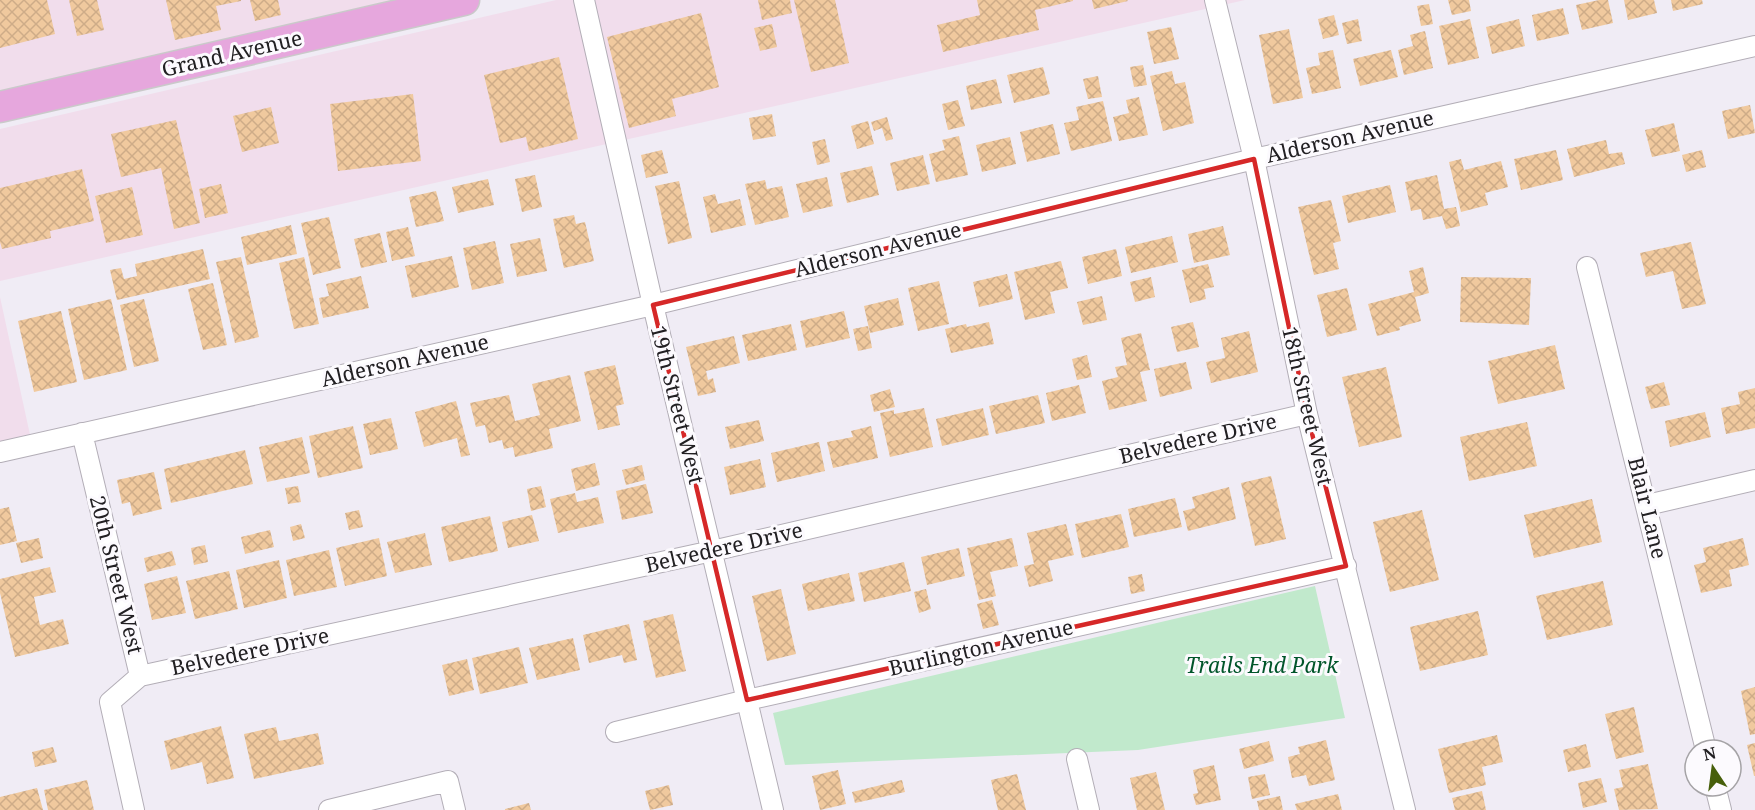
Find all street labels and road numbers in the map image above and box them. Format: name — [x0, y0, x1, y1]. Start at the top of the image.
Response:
street label: Grand Avenue — [159, 23, 305, 83]
street label: Alderson Avenue — [1263, 103, 1436, 169]
street label: Alderson Avenue — [791, 215, 964, 283]
street label: 19th Street West — [645, 323, 711, 487]
street label: 18th Street West — [1276, 323, 1340, 488]
street label: Alderson Avenue — [318, 327, 491, 393]
street label: Belvedere Drive — [1116, 406, 1279, 470]
street label: Blair Lane — [1622, 454, 1674, 562]
street label: 20th Street West — [84, 493, 150, 657]
street label: Belvedere Drive — [642, 515, 805, 579]
street label: Burlington Avenue — [886, 612, 1076, 682]
street label: Belvedere Drive — [168, 621, 331, 681]

